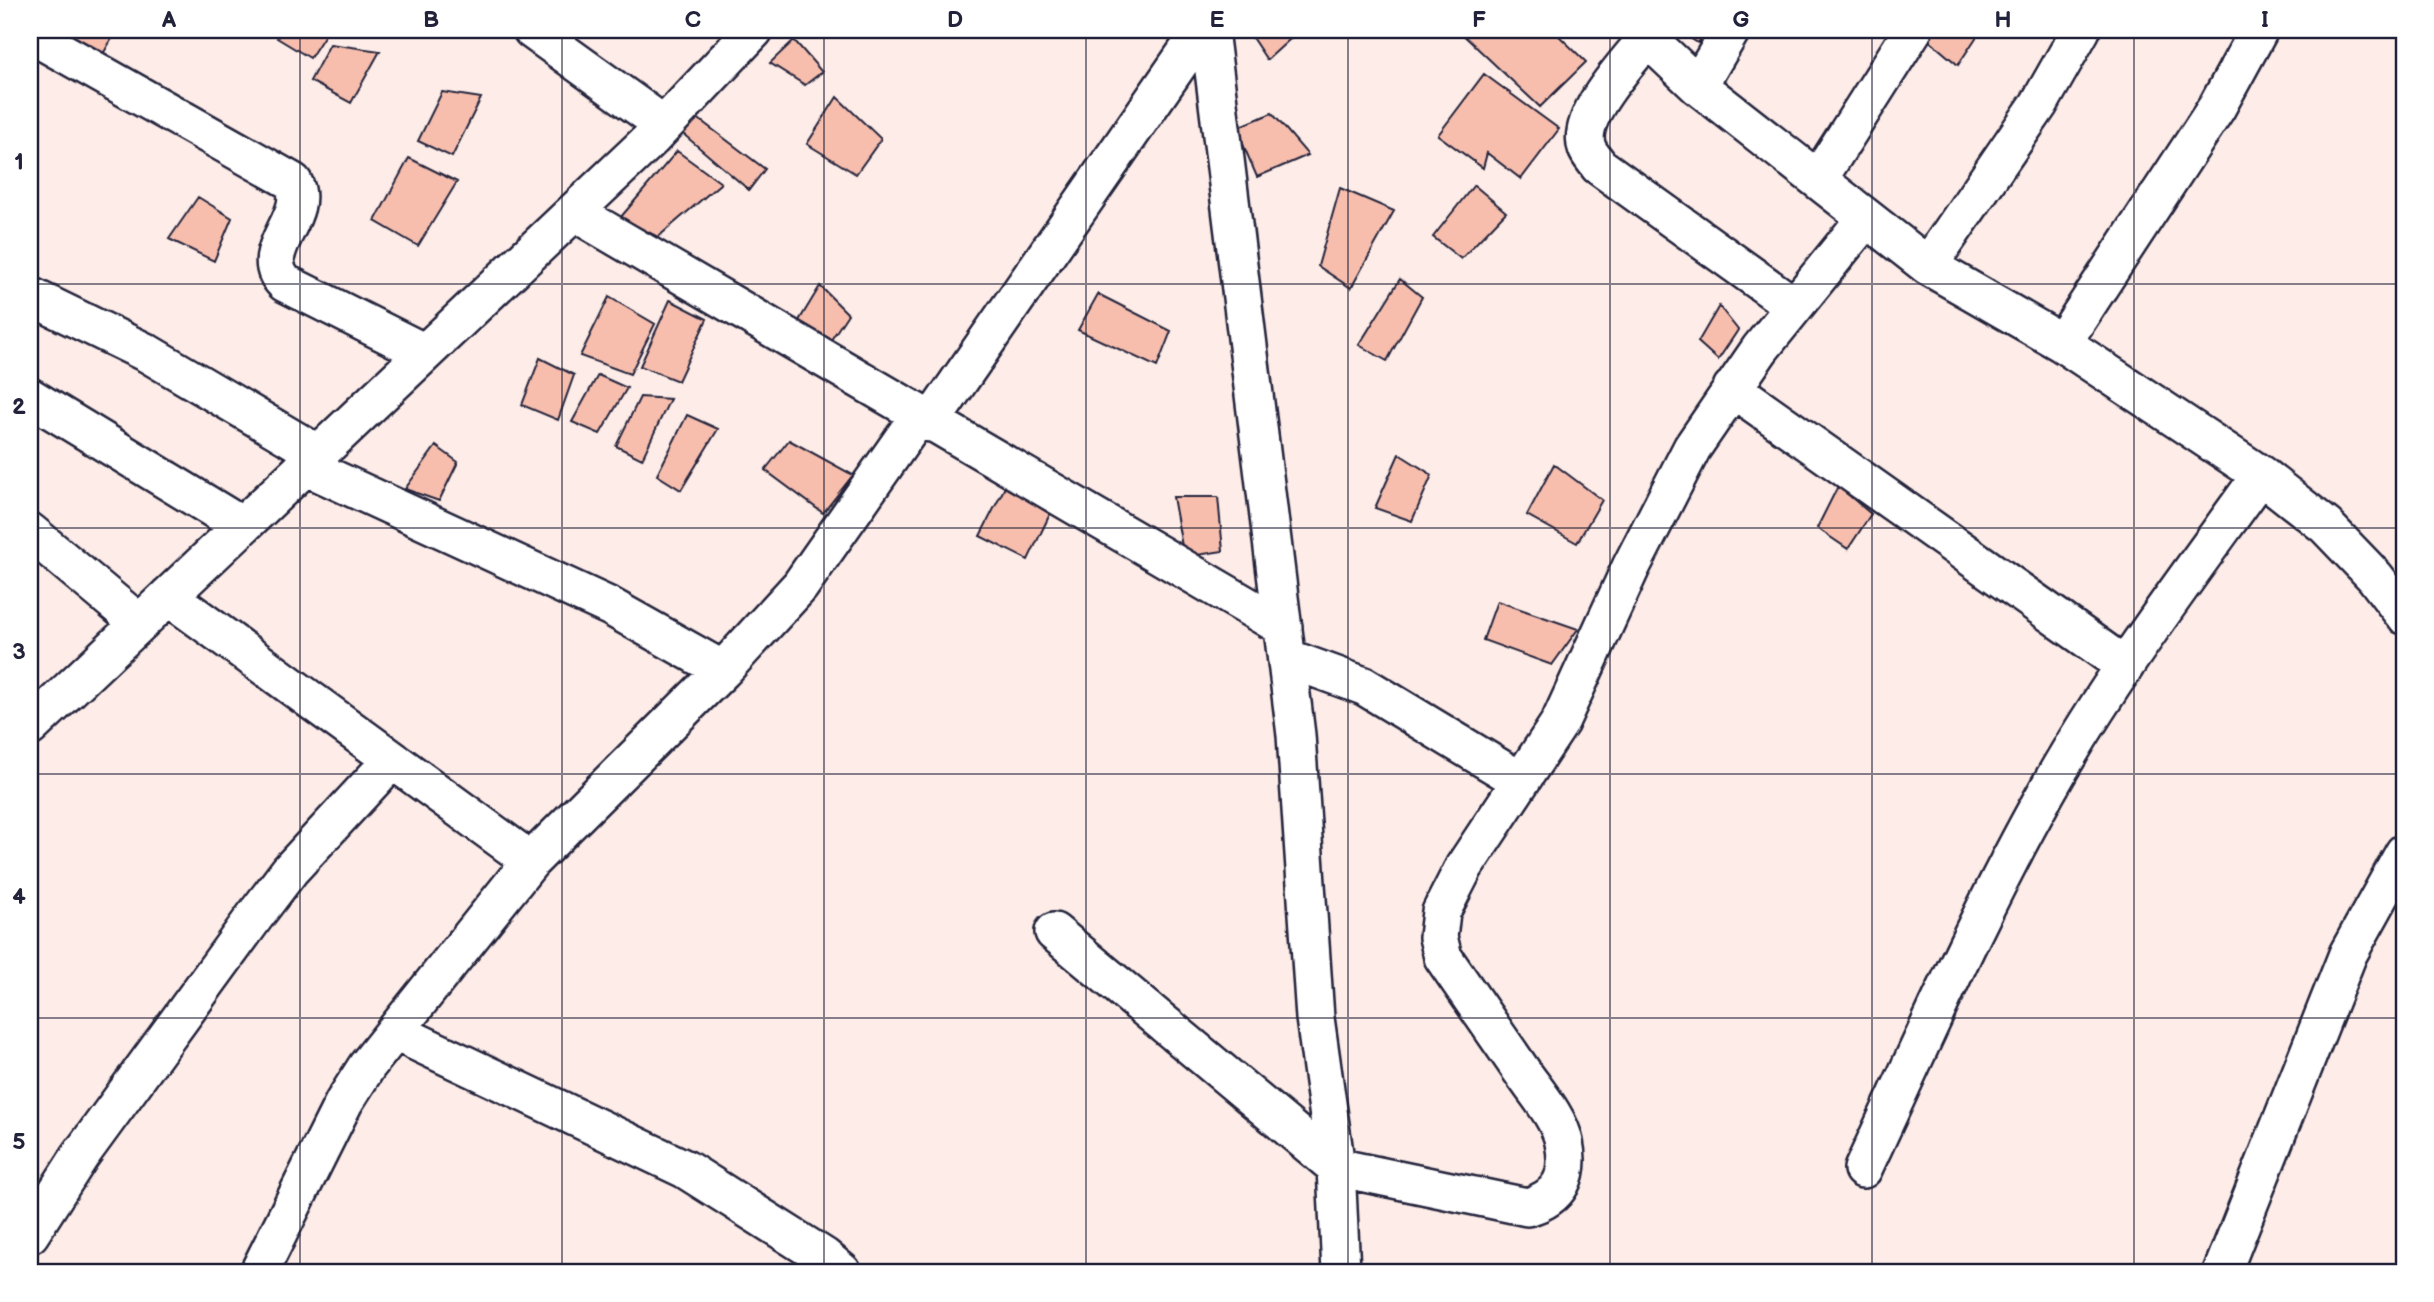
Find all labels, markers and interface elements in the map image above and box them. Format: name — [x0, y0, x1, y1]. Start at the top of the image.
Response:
text: A — [161, 6, 177, 34]
text: B — [423, 6, 439, 34]
text: C — [685, 6, 701, 34]
text: D — [947, 6, 963, 34]
text: E — [1210, 6, 1225, 34]
text: F — [1472, 6, 1486, 34]
text: G — [1733, 6, 1750, 34]
text: H — [1994, 6, 2012, 34]
text: I — [2261, 6, 2269, 34]
text: 1 — [14, 148, 24, 176]
text: 2 — [12, 393, 26, 421]
text: 3 — [12, 638, 26, 666]
text: 4 — [12, 883, 26, 911]
text: 5 — [12, 1128, 26, 1156]

